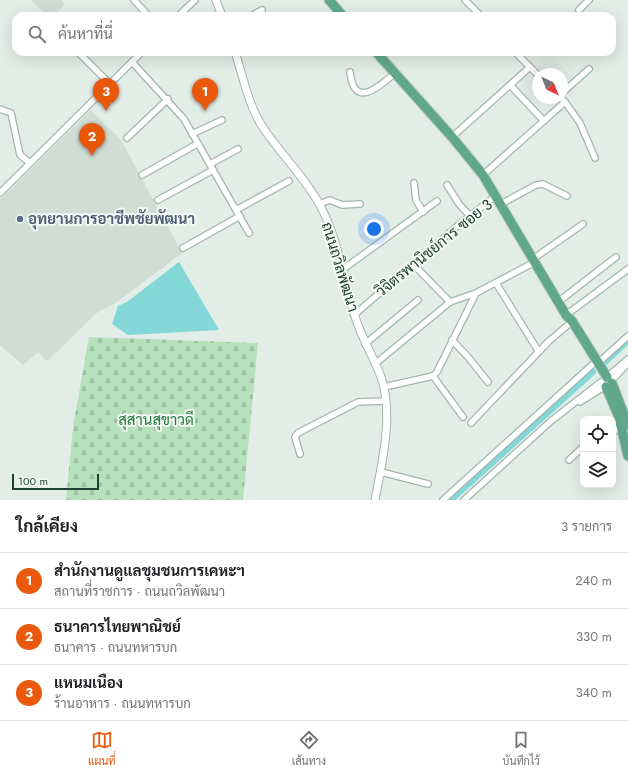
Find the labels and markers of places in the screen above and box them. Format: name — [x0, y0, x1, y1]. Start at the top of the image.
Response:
pin: 3 — [93, 78, 119, 111]
pin: 1 — [192, 78, 218, 111]
pin: 2 — [79, 123, 105, 156]
place label: อุทยานการอาชีพชัยพัฒนา — [28, 208, 195, 230]
marker: อุทยานการอาชีพชัยพัฒนา — [15, 214, 25, 224]

